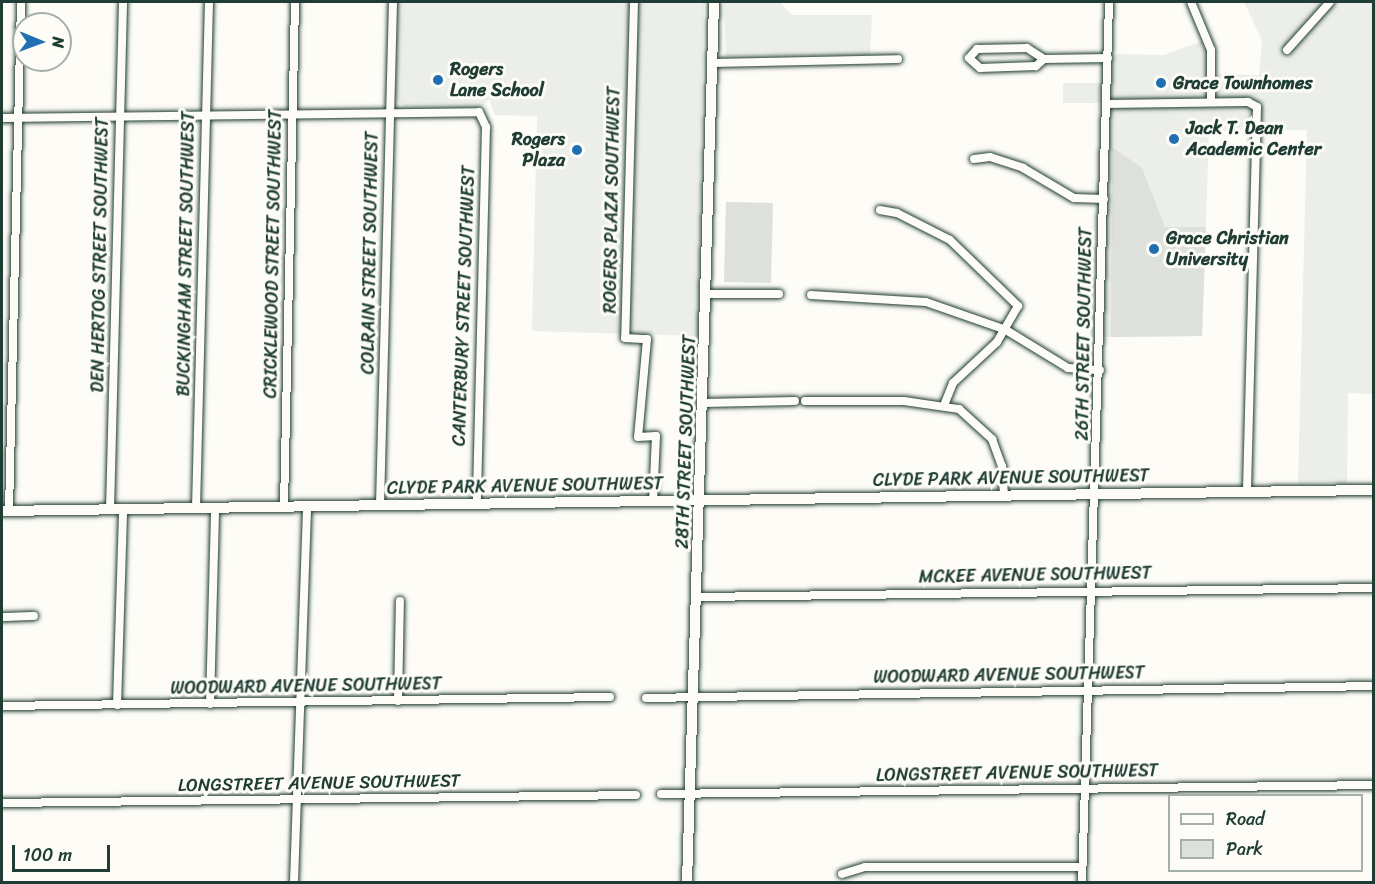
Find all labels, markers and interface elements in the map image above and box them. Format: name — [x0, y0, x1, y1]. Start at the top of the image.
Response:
north arrow — [12, 12, 72, 72]
text: N — [44, 36, 73, 48]
place label: Rogers Lane School — [450, 59, 544, 101]
place label: Grace Townhomes — [1173, 72, 1313, 94]
marker: Rogers Lane School — [431, 73, 445, 87]
marker: Grace Townhomes — [1154, 76, 1168, 90]
street label: ROGERS PLAZA SOUTHWEST — [599, 85, 625, 315]
street label: CRICKLEWOOD STREET SOUTHWEST — [260, 109, 286, 399]
street label: BUCKINGHAM STREET SOUTHWEST — [173, 111, 199, 397]
street label: DEN HERTOG STREET SOUTHWEST — [87, 117, 113, 393]
place label: Jack T. Dean Academic Center — [1186, 118, 1322, 160]
place label: Rogers Plaza — [512, 129, 565, 172]
street label: COLRAIN STREET SOUTHWEST — [357, 131, 383, 375]
marker: Jack T. Dean Academic Center — [1167, 132, 1181, 146]
marker: Rogers Plaza — [570, 143, 584, 157]
street label: CANTERBURY STREET SOUTHWEST — [448, 165, 480, 447]
street label: 26TH STREET SOUTHWEST — [1071, 226, 1097, 442]
place label: Grace Christian University — [1166, 228, 1289, 270]
marker: Grace Christian University — [1147, 242, 1161, 256]
street label: 28TH STREET SOUTHWEST — [671, 334, 701, 550]
street label: CLYDE PARK AVENUE SOUTHWEST — [873, 465, 1149, 491]
street label: CLYDE PARK AVENUE SOUTHWEST — [387, 473, 663, 499]
street label: MCKEE AVENUE SOUTHWEST — [918, 562, 1152, 588]
street label: WOODWARD AVENUE SOUTHWEST — [872, 662, 1146, 688]
street label: WOODWARD AVENUE SOUTHWEST — [169, 673, 443, 699]
street label: LONGSTREET AVENUE SOUTHWEST — [876, 760, 1158, 786]
street label: LONGSTREET AVENUE SOUTHWEST — [178, 770, 460, 796]
legend — [1168, 794, 1363, 872]
text: Road — [1226, 803, 1265, 835]
scale bar — [15, 833, 112, 871]
text: Park — [1226, 833, 1263, 865]
text: 100 m — [23, 839, 72, 871]

